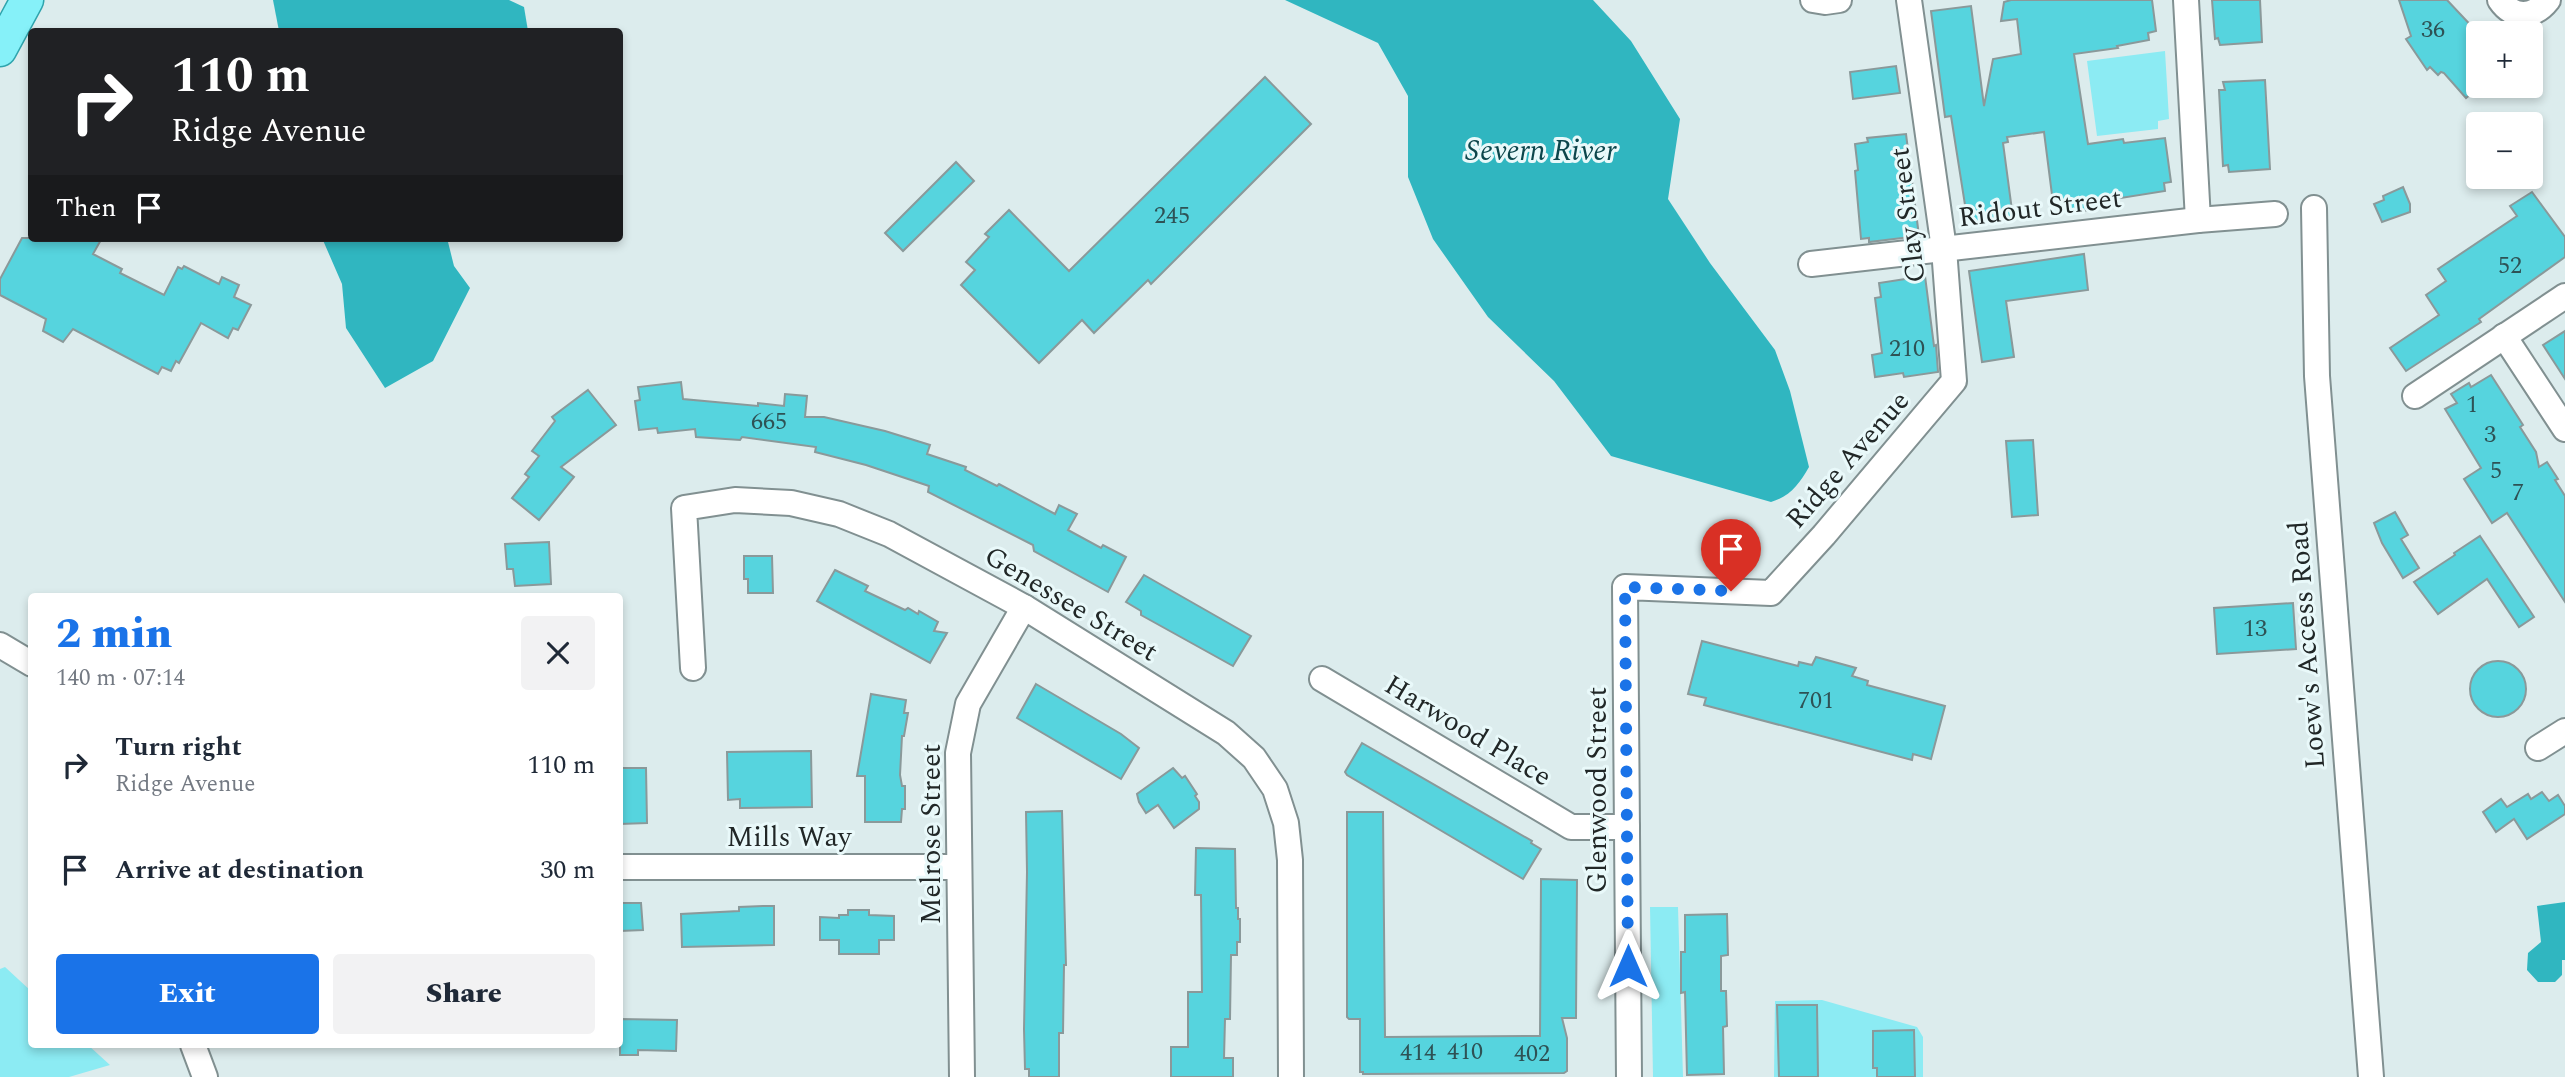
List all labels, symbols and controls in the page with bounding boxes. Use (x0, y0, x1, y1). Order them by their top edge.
house number: 36 (2421, 12, 2445, 48)
map controls (2466, 21, 2543, 189)
button: + (2466, 21, 2543, 98)
text: 110 m (171, 39, 310, 114)
icon: right (56, 56, 147, 147)
text: Ridge Avenue (171, 107, 366, 156)
button: − (2466, 112, 2543, 189)
water label: Severn River (1465, 128, 1617, 174)
street label: Clay Street (1878, 145, 1938, 285)
street label: Ridout Street (1956, 177, 2124, 239)
text: Then (56, 188, 116, 228)
icon: arrive (130, 189, 168, 227)
house number: 245 (1154, 198, 1190, 234)
house number: 52 (2498, 248, 2522, 284)
house number: 210 (1889, 331, 1925, 367)
street label: Ridge Avenue (1776, 381, 1920, 539)
house number: 1 (2466, 387, 2478, 423)
house number: 665 (751, 404, 787, 440)
house number: 3 (2484, 417, 2496, 453)
house number: 5 (2490, 453, 2502, 489)
house number: 7 (2512, 475, 2524, 511)
pin (1701, 519, 1761, 591)
street label: Loew's Access Road (2277, 520, 2337, 770)
icon: arrive (1712, 530, 1750, 568)
street label: Genessee Street (976, 535, 1166, 673)
text: 2 min (56, 603, 172, 666)
house number: 13 (2243, 611, 2267, 647)
button: close (521, 616, 595, 690)
text: 140 m · 07:14 (56, 661, 185, 696)
street label: Harwood Place (1376, 664, 1560, 798)
house number: 701 (1798, 683, 1834, 719)
street label: Glenwood Street (1576, 686, 1619, 894)
text: Turn right (115, 727, 242, 767)
street label: Melrose Street (910, 743, 953, 925)
text: 110 m (527, 745, 595, 785)
icon: right (56, 746, 94, 784)
text: Ridge Avenue (115, 767, 255, 802)
street label: Mills Way (726, 816, 853, 859)
text: Arrive at destination (115, 850, 364, 890)
text: 30 m (540, 850, 595, 890)
icon: arrive (56, 851, 94, 889)
position arrow (1591, 929, 1665, 1003)
button: Exit (56, 954, 319, 1034)
button: Share (333, 954, 595, 1034)
house number: 410 (1447, 1034, 1483, 1070)
house number: 414 (1400, 1035, 1436, 1071)
house number: 402 (1514, 1036, 1550, 1072)

